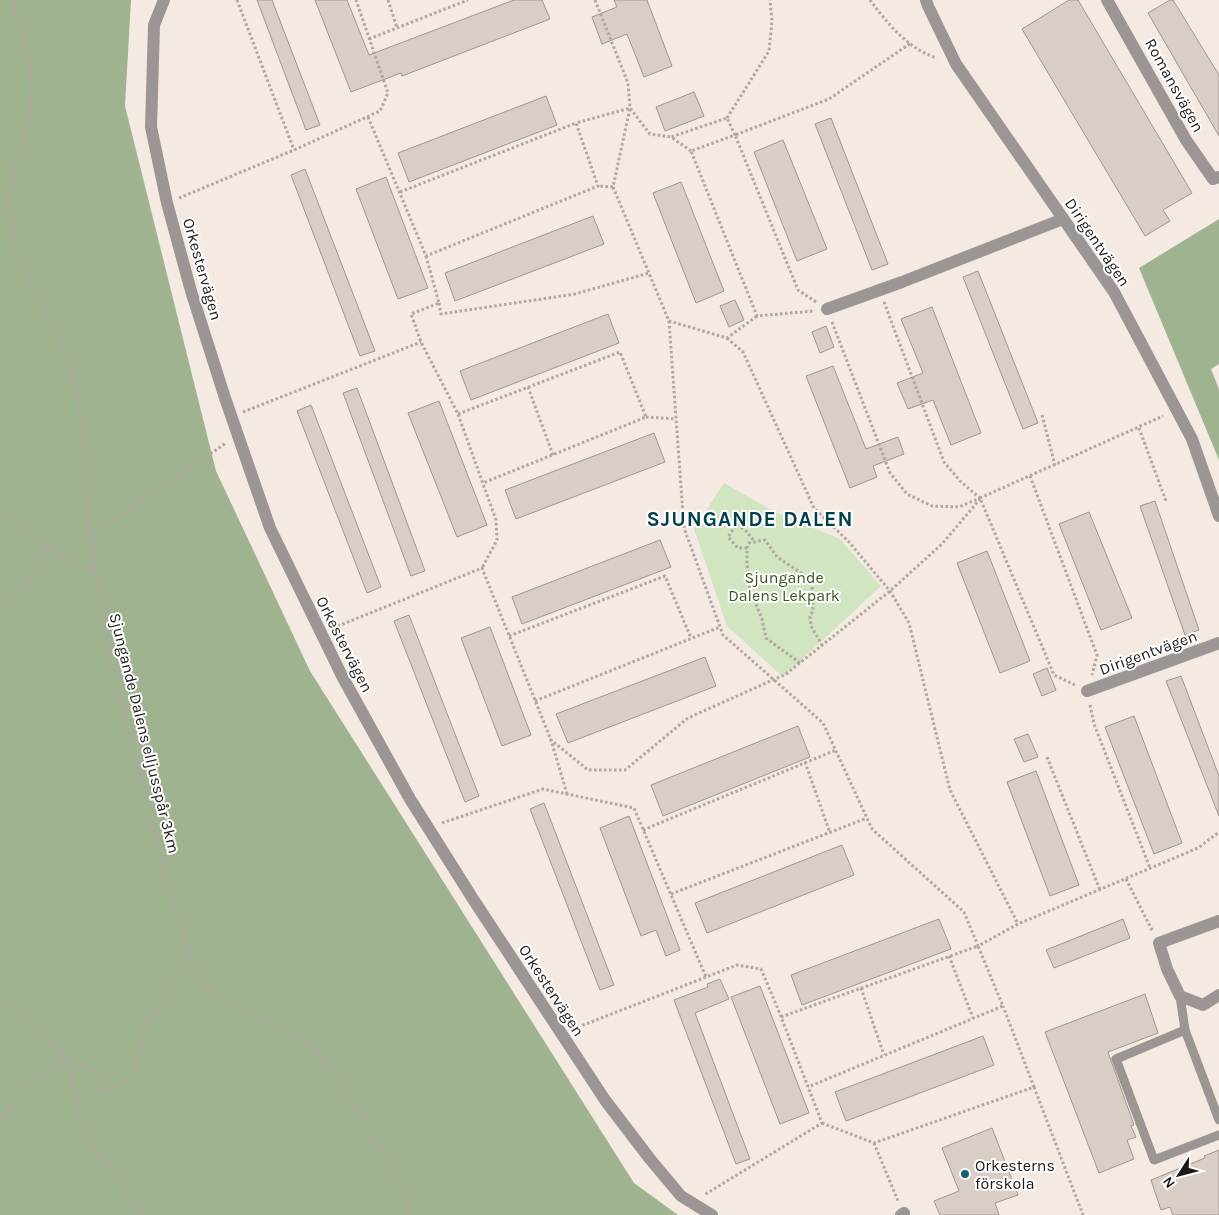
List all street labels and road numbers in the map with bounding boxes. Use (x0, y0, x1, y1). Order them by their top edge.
street label: Romansvägen (1141, 35, 1208, 135)
street label: Dirigentvägen (1061, 194, 1134, 290)
street label: Orkestervägen (179, 216, 226, 322)
street label: Orkestervägen (312, 593, 377, 696)
street label: Sjungande Dalens elljusspår 3km (105, 611, 184, 855)
street label: Dirigentvägen (1097, 626, 1200, 679)
street label: Orkestervägen (515, 941, 588, 1040)

